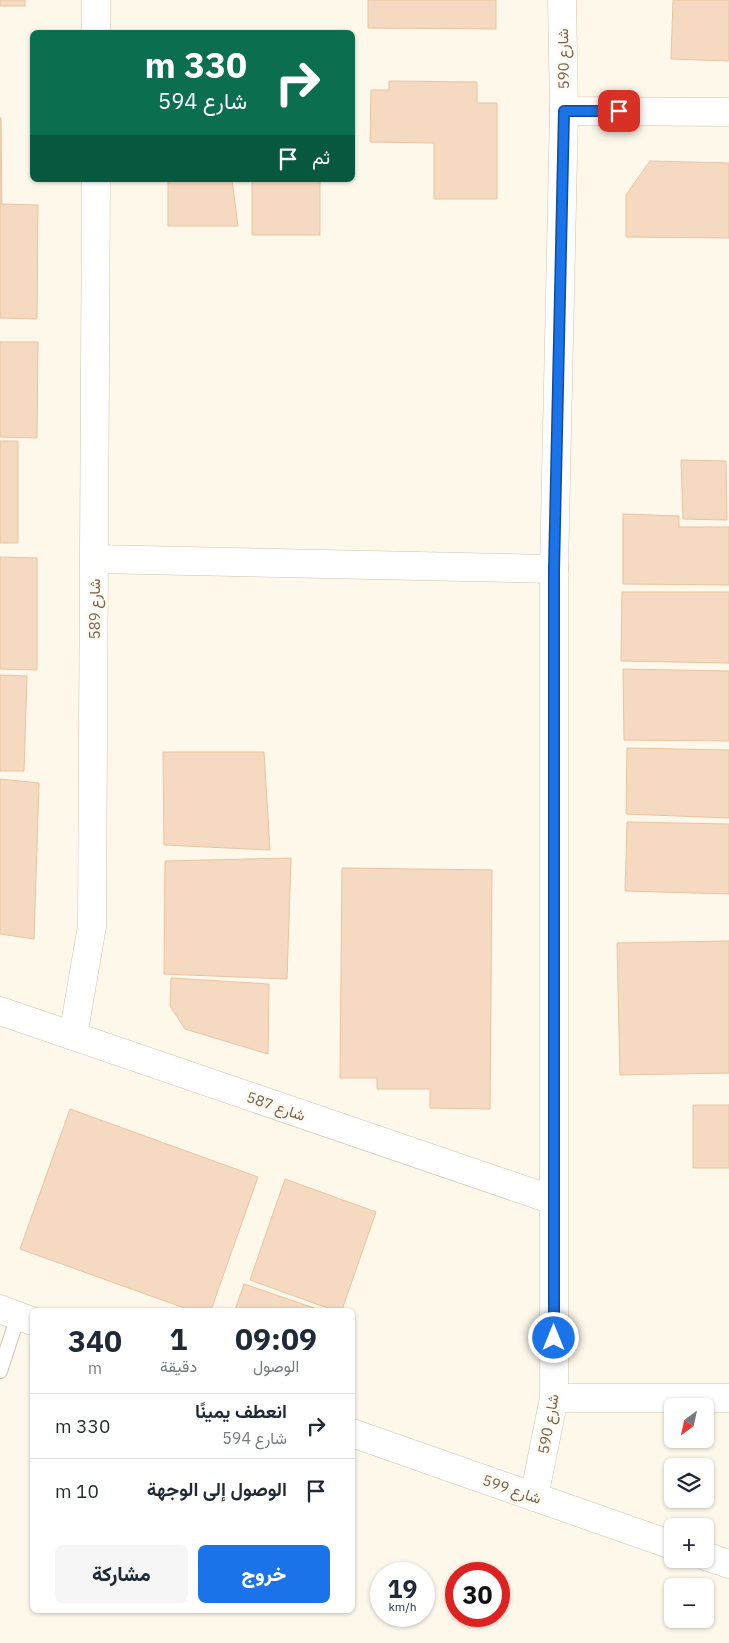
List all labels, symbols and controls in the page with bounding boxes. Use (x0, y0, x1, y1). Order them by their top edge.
street label: شارع 590 (553, 28, 575, 90)
text: 330 m (144, 42, 247, 88)
icon: right (265, 50, 330, 115)
text: شارع 594 (158, 86, 247, 115)
pin (598, 90, 640, 132)
icon: arrive (605, 97, 633, 125)
icon: arrive (274, 145, 302, 173)
text: ثم (312, 145, 330, 169)
street label: شارع 589 (85, 578, 106, 639)
street label: شارع 587 (244, 1087, 308, 1127)
position arrow (527, 1311, 579, 1363)
text: 1 (170, 1319, 188, 1358)
text: 09:09 (235, 1319, 317, 1358)
text: 340 (68, 1321, 122, 1360)
text: دقيقة (160, 1356, 197, 1376)
text: الوصول (253, 1356, 299, 1376)
text: m (88, 1358, 102, 1378)
street label: شارع 590 (533, 1392, 565, 1456)
north arrow (664, 1398, 714, 1448)
map controls (664, 1398, 714, 1628)
text: انعطف يمينًا (195, 1399, 287, 1423)
icon: right (302, 1412, 330, 1440)
text: 330 m (55, 1414, 110, 1438)
text: شارع 594 (222, 1428, 287, 1448)
button: layers (664, 1458, 714, 1508)
street label: شارع 599 (480, 1470, 544, 1510)
text: الوصول إلى الوجهة (147, 1477, 287, 1501)
icon: arrive (302, 1477, 330, 1505)
text: 10 m (55, 1479, 99, 1503)
button: + (664, 1518, 714, 1568)
button: مشاركة (55, 1545, 188, 1603)
button: خروج (198, 1545, 330, 1603)
speed limit sign: 30 (445, 1562, 510, 1627)
text: 19 (387, 1572, 418, 1605)
button: − (664, 1578, 714, 1628)
text: km/h (388, 1599, 417, 1614)

